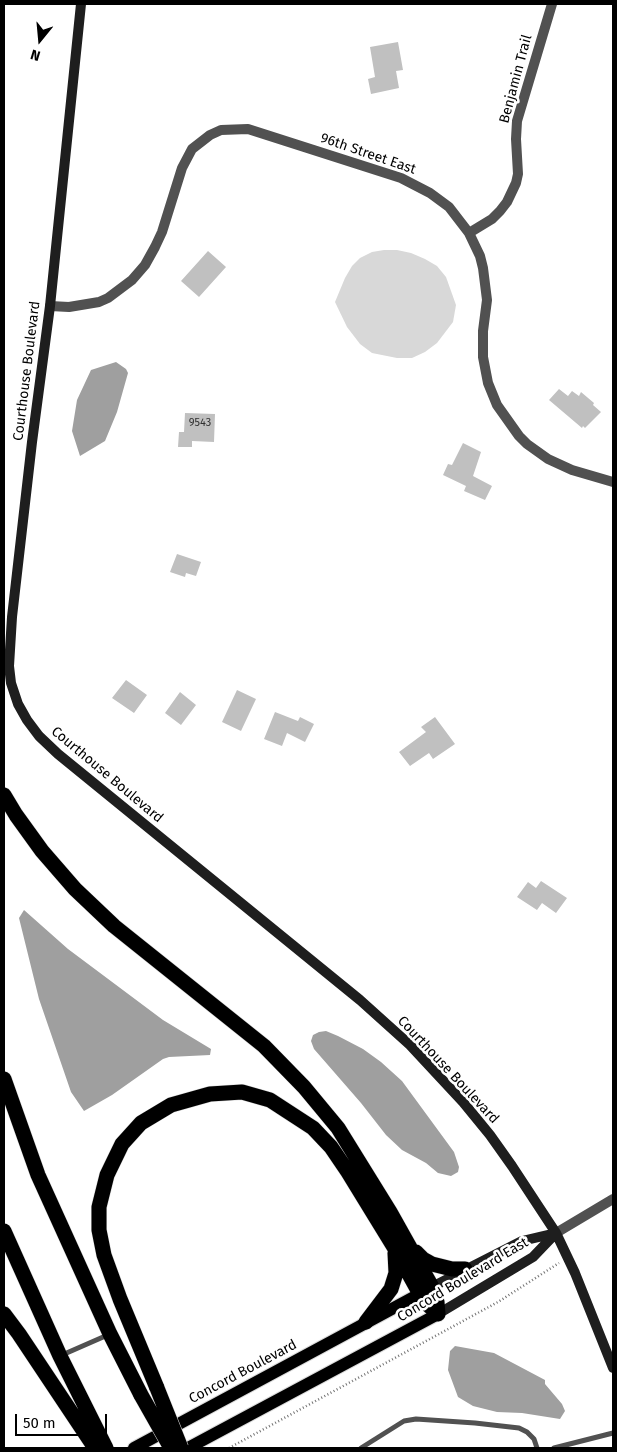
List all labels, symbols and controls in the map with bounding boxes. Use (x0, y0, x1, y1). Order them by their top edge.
north arrow (15, 15, 65, 65)
street label: Benjamin Trail (496, 33, 536, 125)
text: N (29, 45, 42, 64)
street label: 96th Street East (318, 130, 418, 178)
street label: Courthouse Boulevard (10, 300, 44, 442)
house number: 9543 (189, 416, 211, 430)
street label: Courthouse Boulevard (48, 723, 166, 827)
street label: Courthouse Boulevard (394, 1013, 502, 1127)
street label: Concord Boulevard East (394, 1234, 532, 1326)
street label: Concord Boulevard (186, 1336, 300, 1408)
scale bar (18, 1404, 110, 1436)
text: 50 m (23, 1414, 56, 1432)

